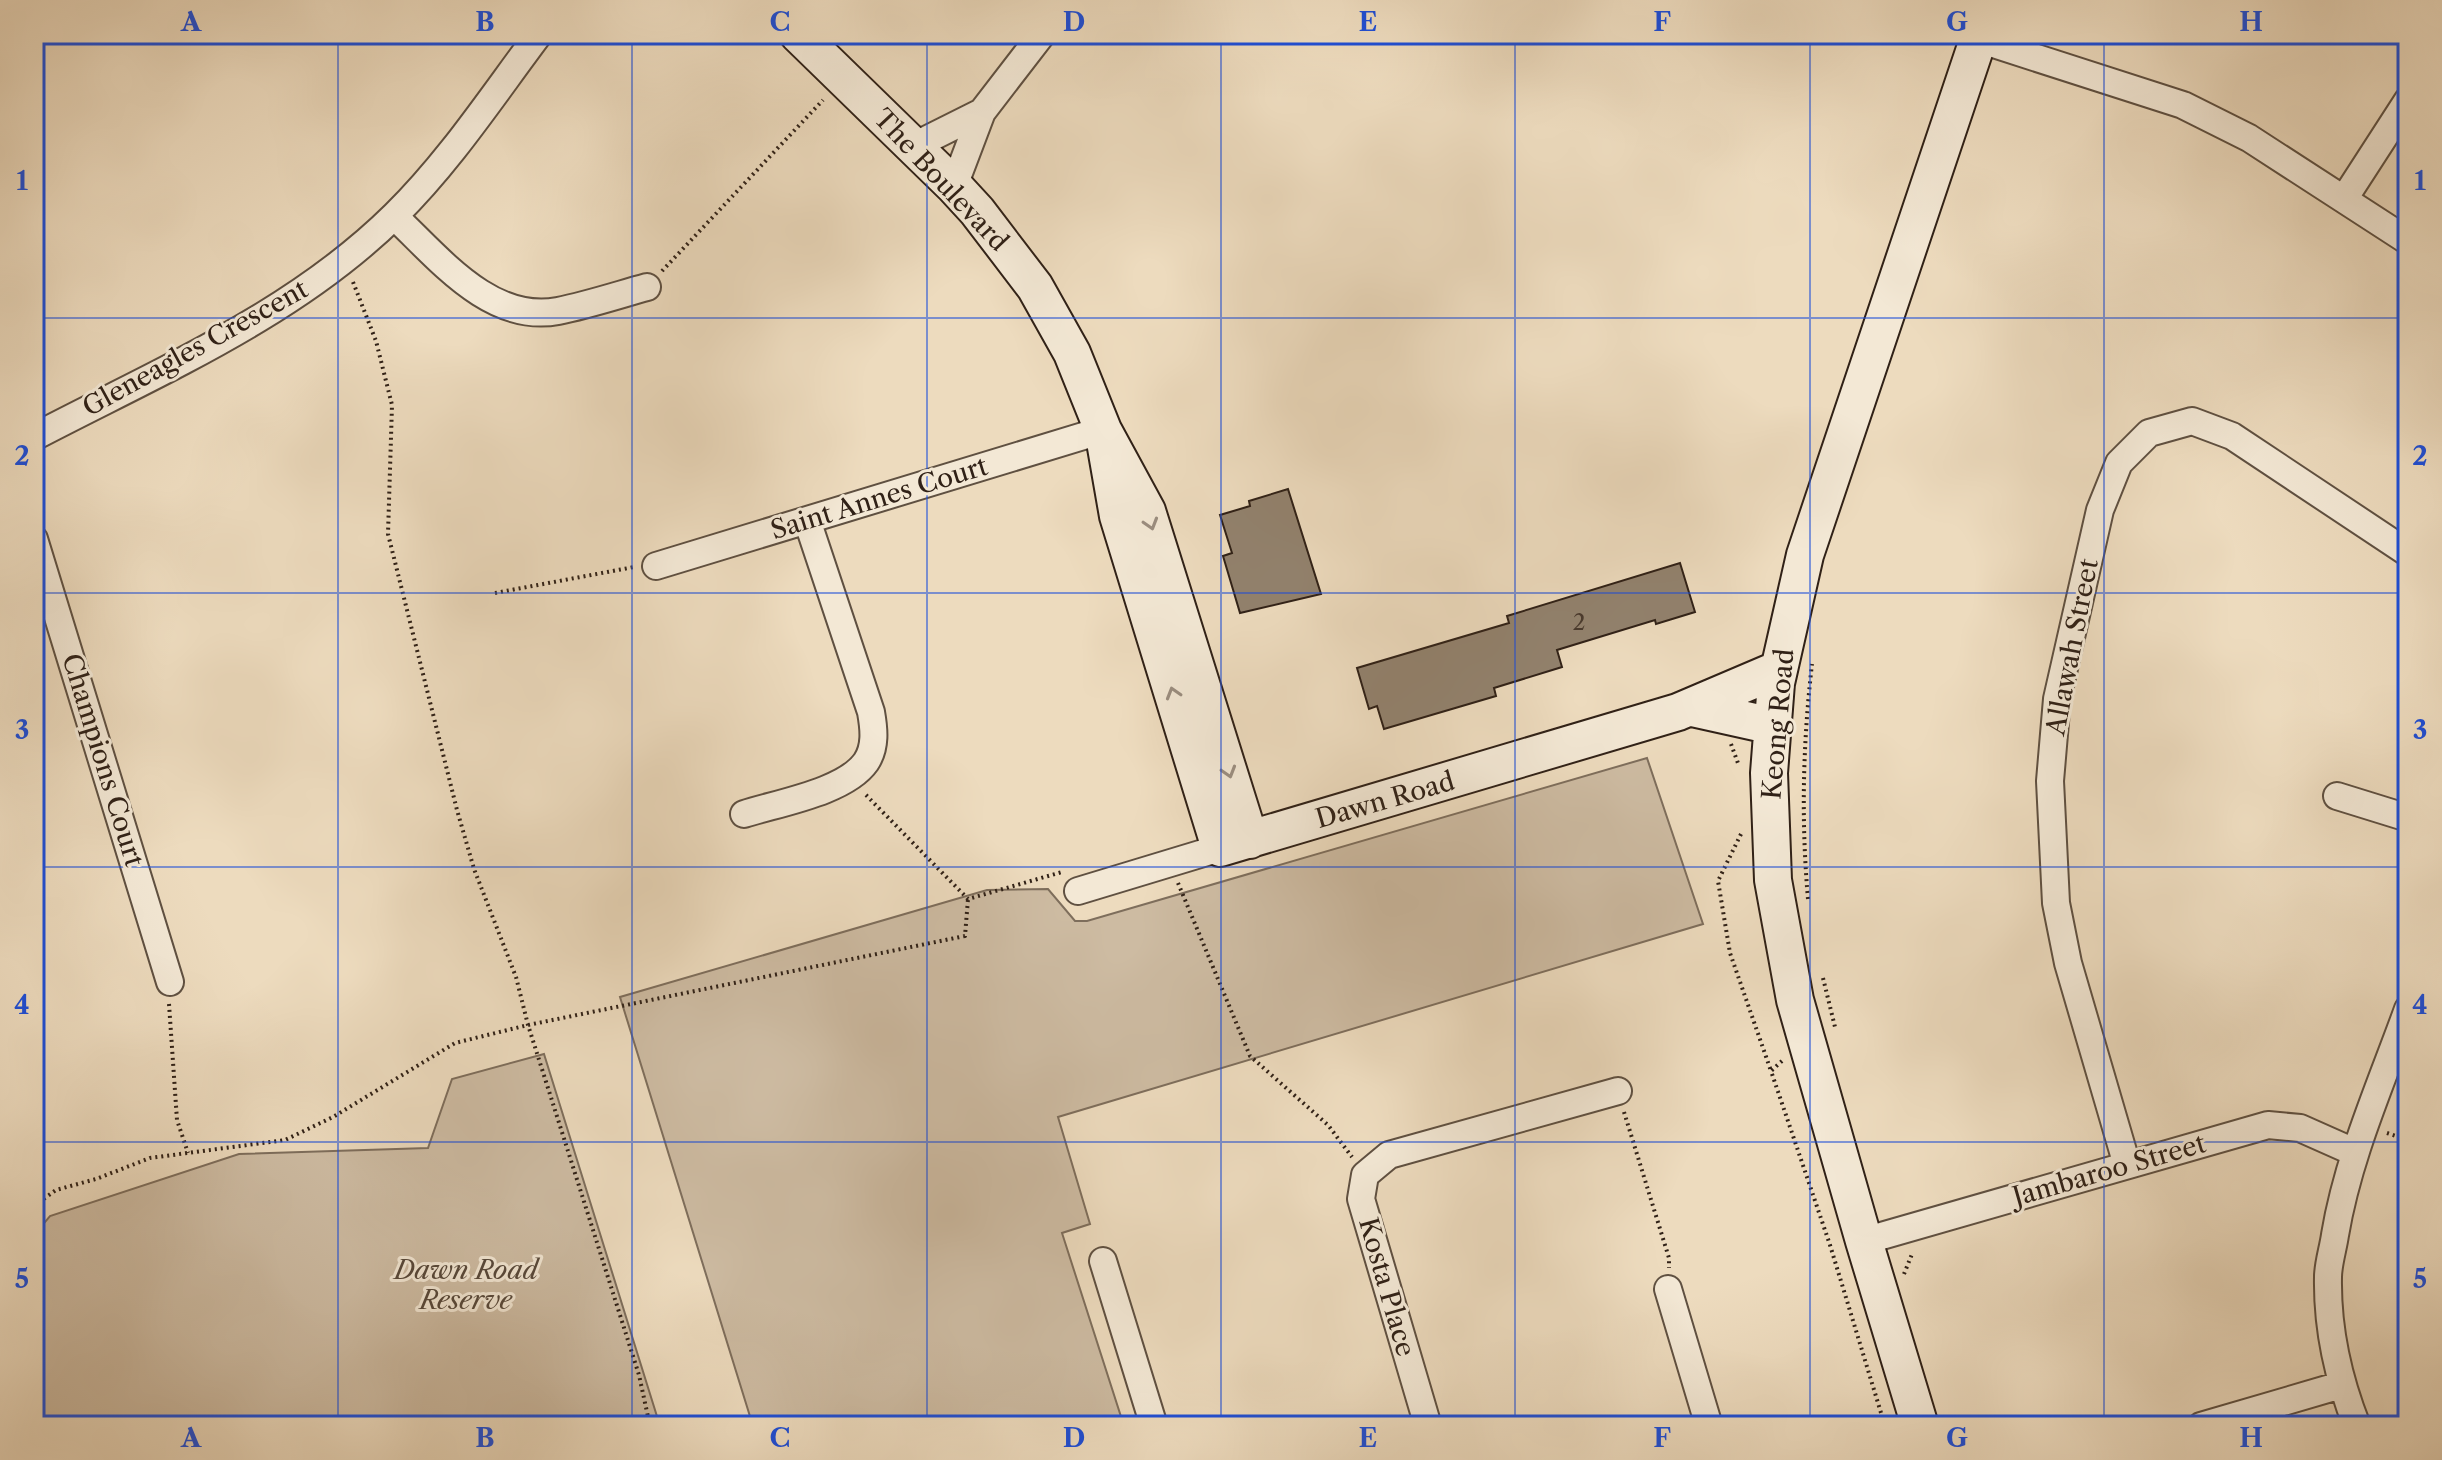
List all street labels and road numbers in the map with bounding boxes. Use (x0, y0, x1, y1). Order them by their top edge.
street label: The Boulevard (867, 102, 1015, 258)
street label: Gleneagles Crescent (77, 272, 314, 423)
street label: Saint Annes Court (767, 450, 992, 546)
street label: Allawah Street (2039, 555, 2105, 739)
street label: Keong Road (1755, 647, 1801, 801)
street label: Champions Court (55, 650, 151, 871)
street label: Dawn Road (1312, 765, 1458, 835)
street label: Jambaroo Street (2005, 1127, 2210, 1214)
street label: Kosta Place (1352, 1214, 1422, 1360)

